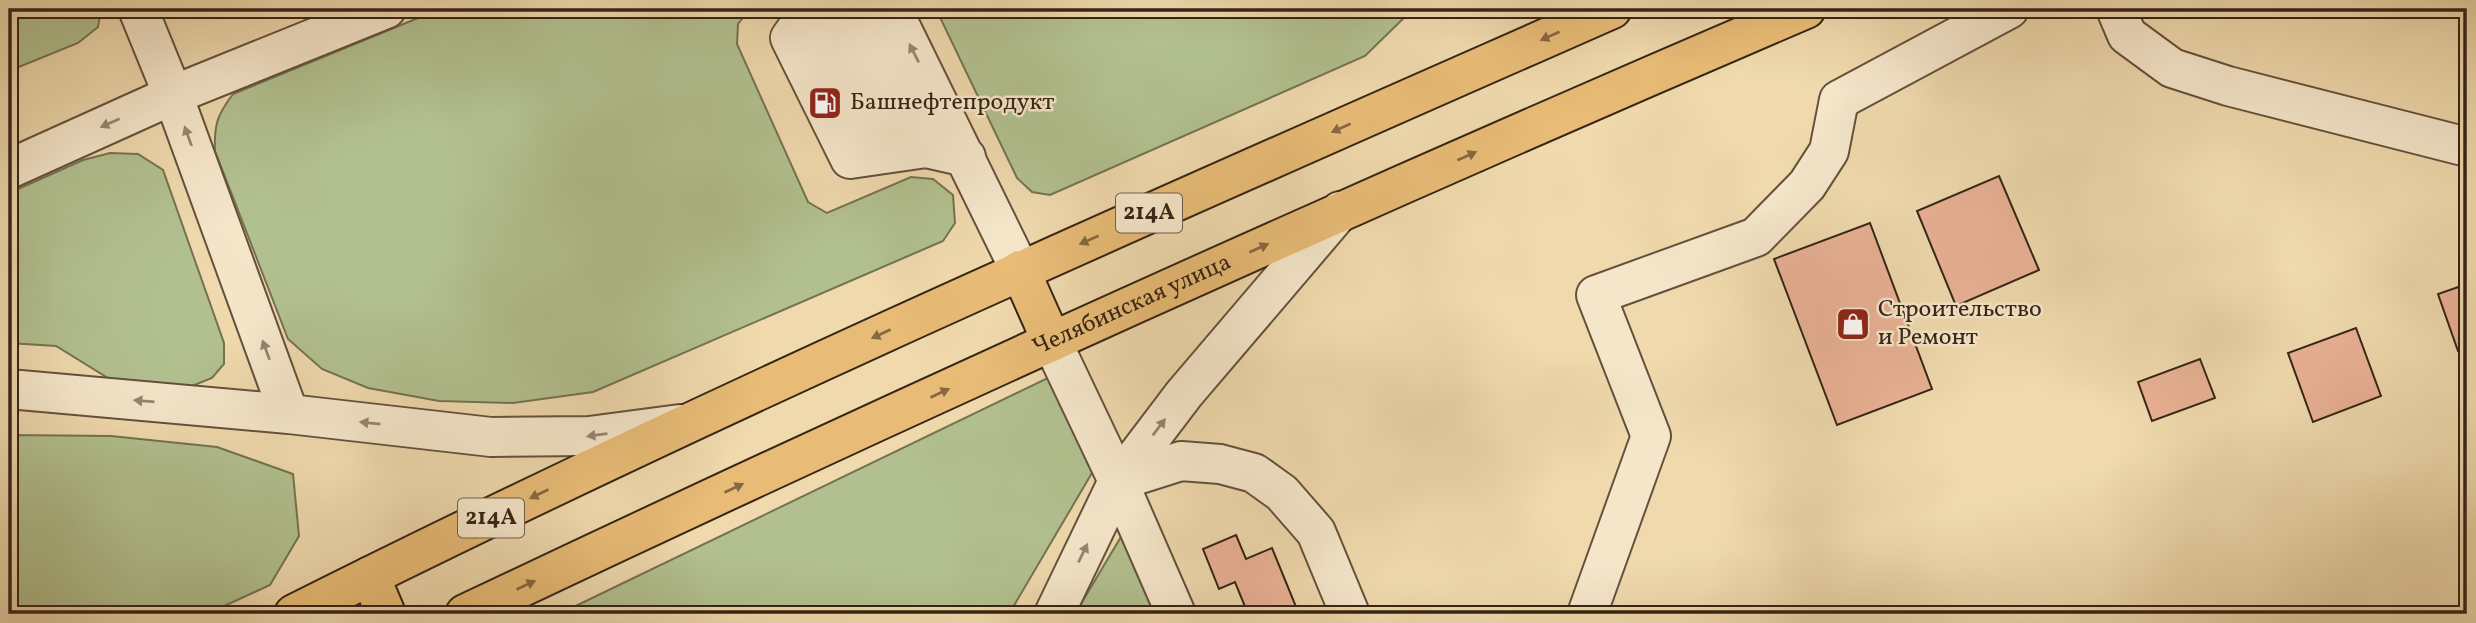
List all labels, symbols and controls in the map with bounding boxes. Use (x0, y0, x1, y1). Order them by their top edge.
one-way arrow (1539, 31, 1560, 42)
one-way arrow (908, 43, 919, 63)
fuel station icon: Башнефтепродукт (806, 84, 844, 122)
place label: Башнефтепродукт (850, 86, 1054, 120)
one-way arrow (100, 117, 120, 129)
one-way arrow (1331, 123, 1352, 134)
one-way arrow (182, 126, 193, 147)
one-way arrow (1457, 150, 1477, 162)
road number: 214А (1116, 194, 1182, 232)
one-way arrow (1078, 235, 1099, 246)
one-way arrow (1249, 242, 1269, 254)
street label: Челябинская улица (1027, 246, 1237, 365)
place label: Строительство и Ремонт (1878, 293, 2042, 355)
shop icon: Строительство и Ремонт (1834, 305, 1872, 343)
one-way arrow (871, 328, 891, 340)
one-way arrow (260, 340, 271, 361)
one-way arrow (930, 387, 951, 398)
one-way arrow (133, 395, 155, 406)
one-way arrow (359, 418, 381, 429)
one-way arrow (1152, 418, 1166, 436)
one-way arrow (586, 429, 608, 440)
one-way arrow (723, 482, 744, 493)
one-way arrow (529, 489, 549, 500)
road number: 214А (458, 498, 524, 538)
one-way arrow (1078, 543, 1089, 563)
one-way arrow (516, 579, 536, 591)

